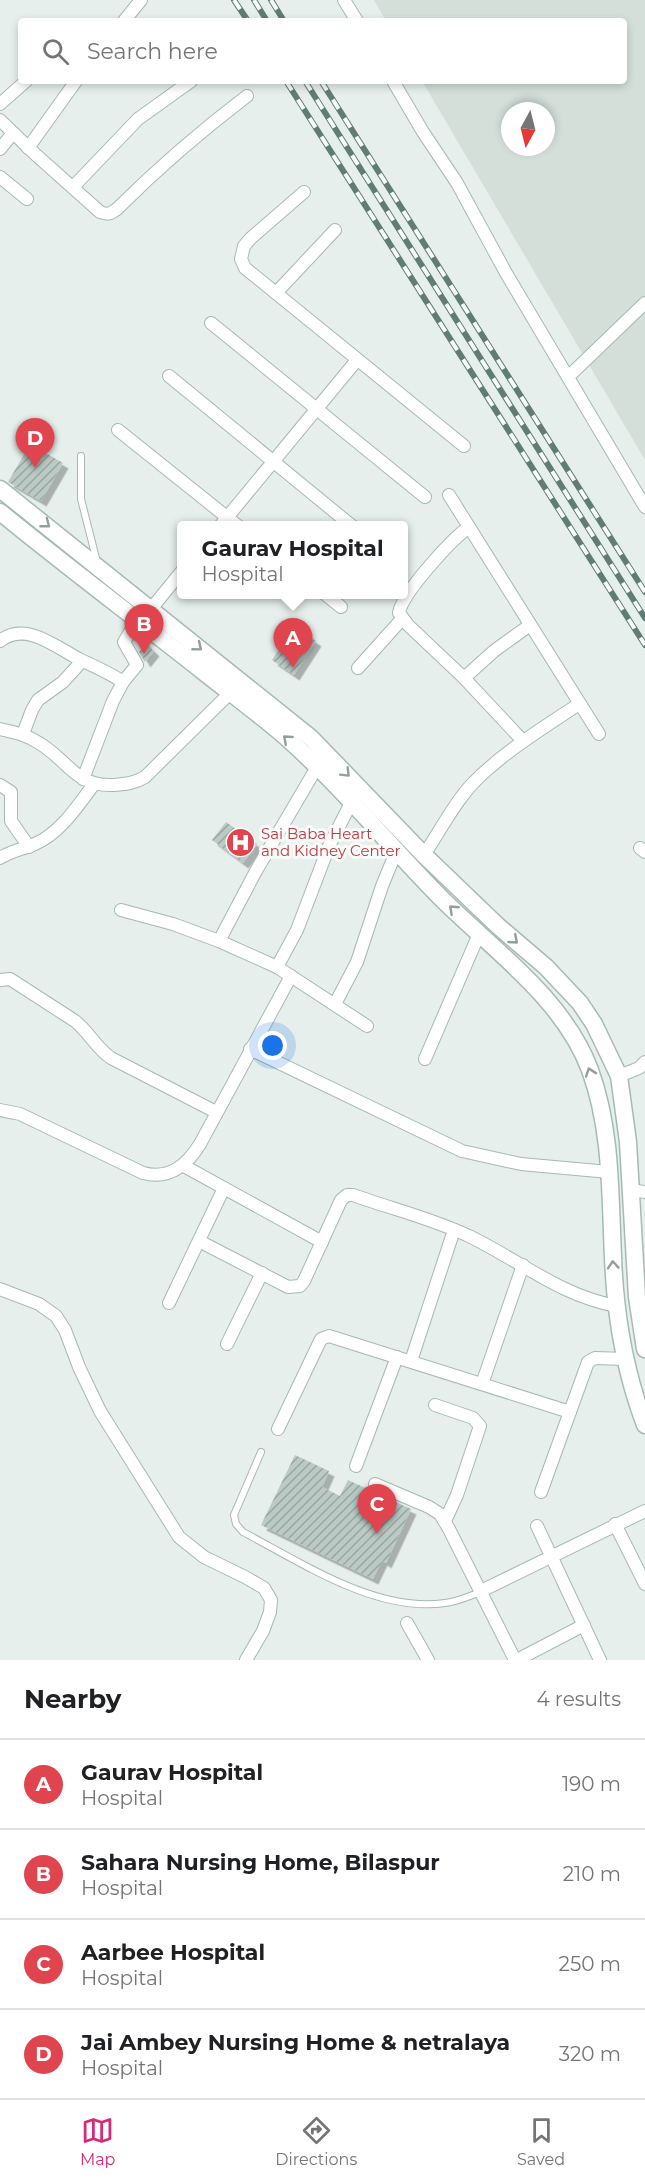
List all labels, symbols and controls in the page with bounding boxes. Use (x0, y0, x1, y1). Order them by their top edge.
search box (18, 18, 627, 84)
icon: search (39, 35, 72, 68)
text: Search here (87, 38, 218, 65)
north arrow (501, 102, 555, 156)
pin: D (15, 418, 54, 468)
one-way arrow (39, 517, 50, 528)
popup (177, 521, 408, 599)
text: Gaurav Hospital (201, 535, 384, 562)
text: Hospital (201, 562, 284, 586)
pin: B (124, 604, 164, 654)
pin: A (274, 618, 312, 668)
one-way arrow (191, 639, 202, 650)
one-way arrow (283, 735, 294, 746)
one-way arrow (339, 766, 350, 777)
place label: Sai Baba Heart and Kidney Center (261, 824, 401, 860)
hospital icon: Sai Baba Heart and Kidney Center (224, 826, 256, 858)
one-way arrow (449, 905, 460, 916)
one-way arrow (507, 933, 518, 944)
your location (258, 1031, 287, 1060)
one-way arrow (585, 1068, 597, 1078)
one-way arrow (607, 1261, 620, 1270)
pin: C (358, 1484, 397, 1534)
text: Nearby (24, 1683, 121, 1715)
text: 4 results (536, 1687, 621, 1711)
text: Gaurav Hospital (81, 1759, 263, 1786)
text: A (36, 1772, 51, 1796)
text: 190 m (562, 1772, 621, 1796)
text: Hospital (81, 1786, 163, 1810)
text: Sahara Nursing Home, Bilaspur (81, 1849, 440, 1876)
text: B (36, 1862, 51, 1886)
text: 210 m (563, 1862, 621, 1886)
text: Hospital (81, 1876, 163, 1900)
text: Aarbee Hospital (81, 1939, 265, 1966)
text: C (36, 1952, 51, 1976)
text: 250 m (559, 1952, 621, 1976)
text: Hospital (81, 1966, 163, 1990)
text: Jai Ambey Nursing Home & netralaya (81, 2029, 510, 2056)
text: D (35, 2042, 52, 2066)
text: 320 m (559, 2042, 621, 2066)
text: Hospital (81, 2056, 163, 2080)
tab: Map (80, 2114, 115, 2169)
tab: Directions (275, 2114, 357, 2169)
tab: Saved (517, 2114, 565, 2169)

